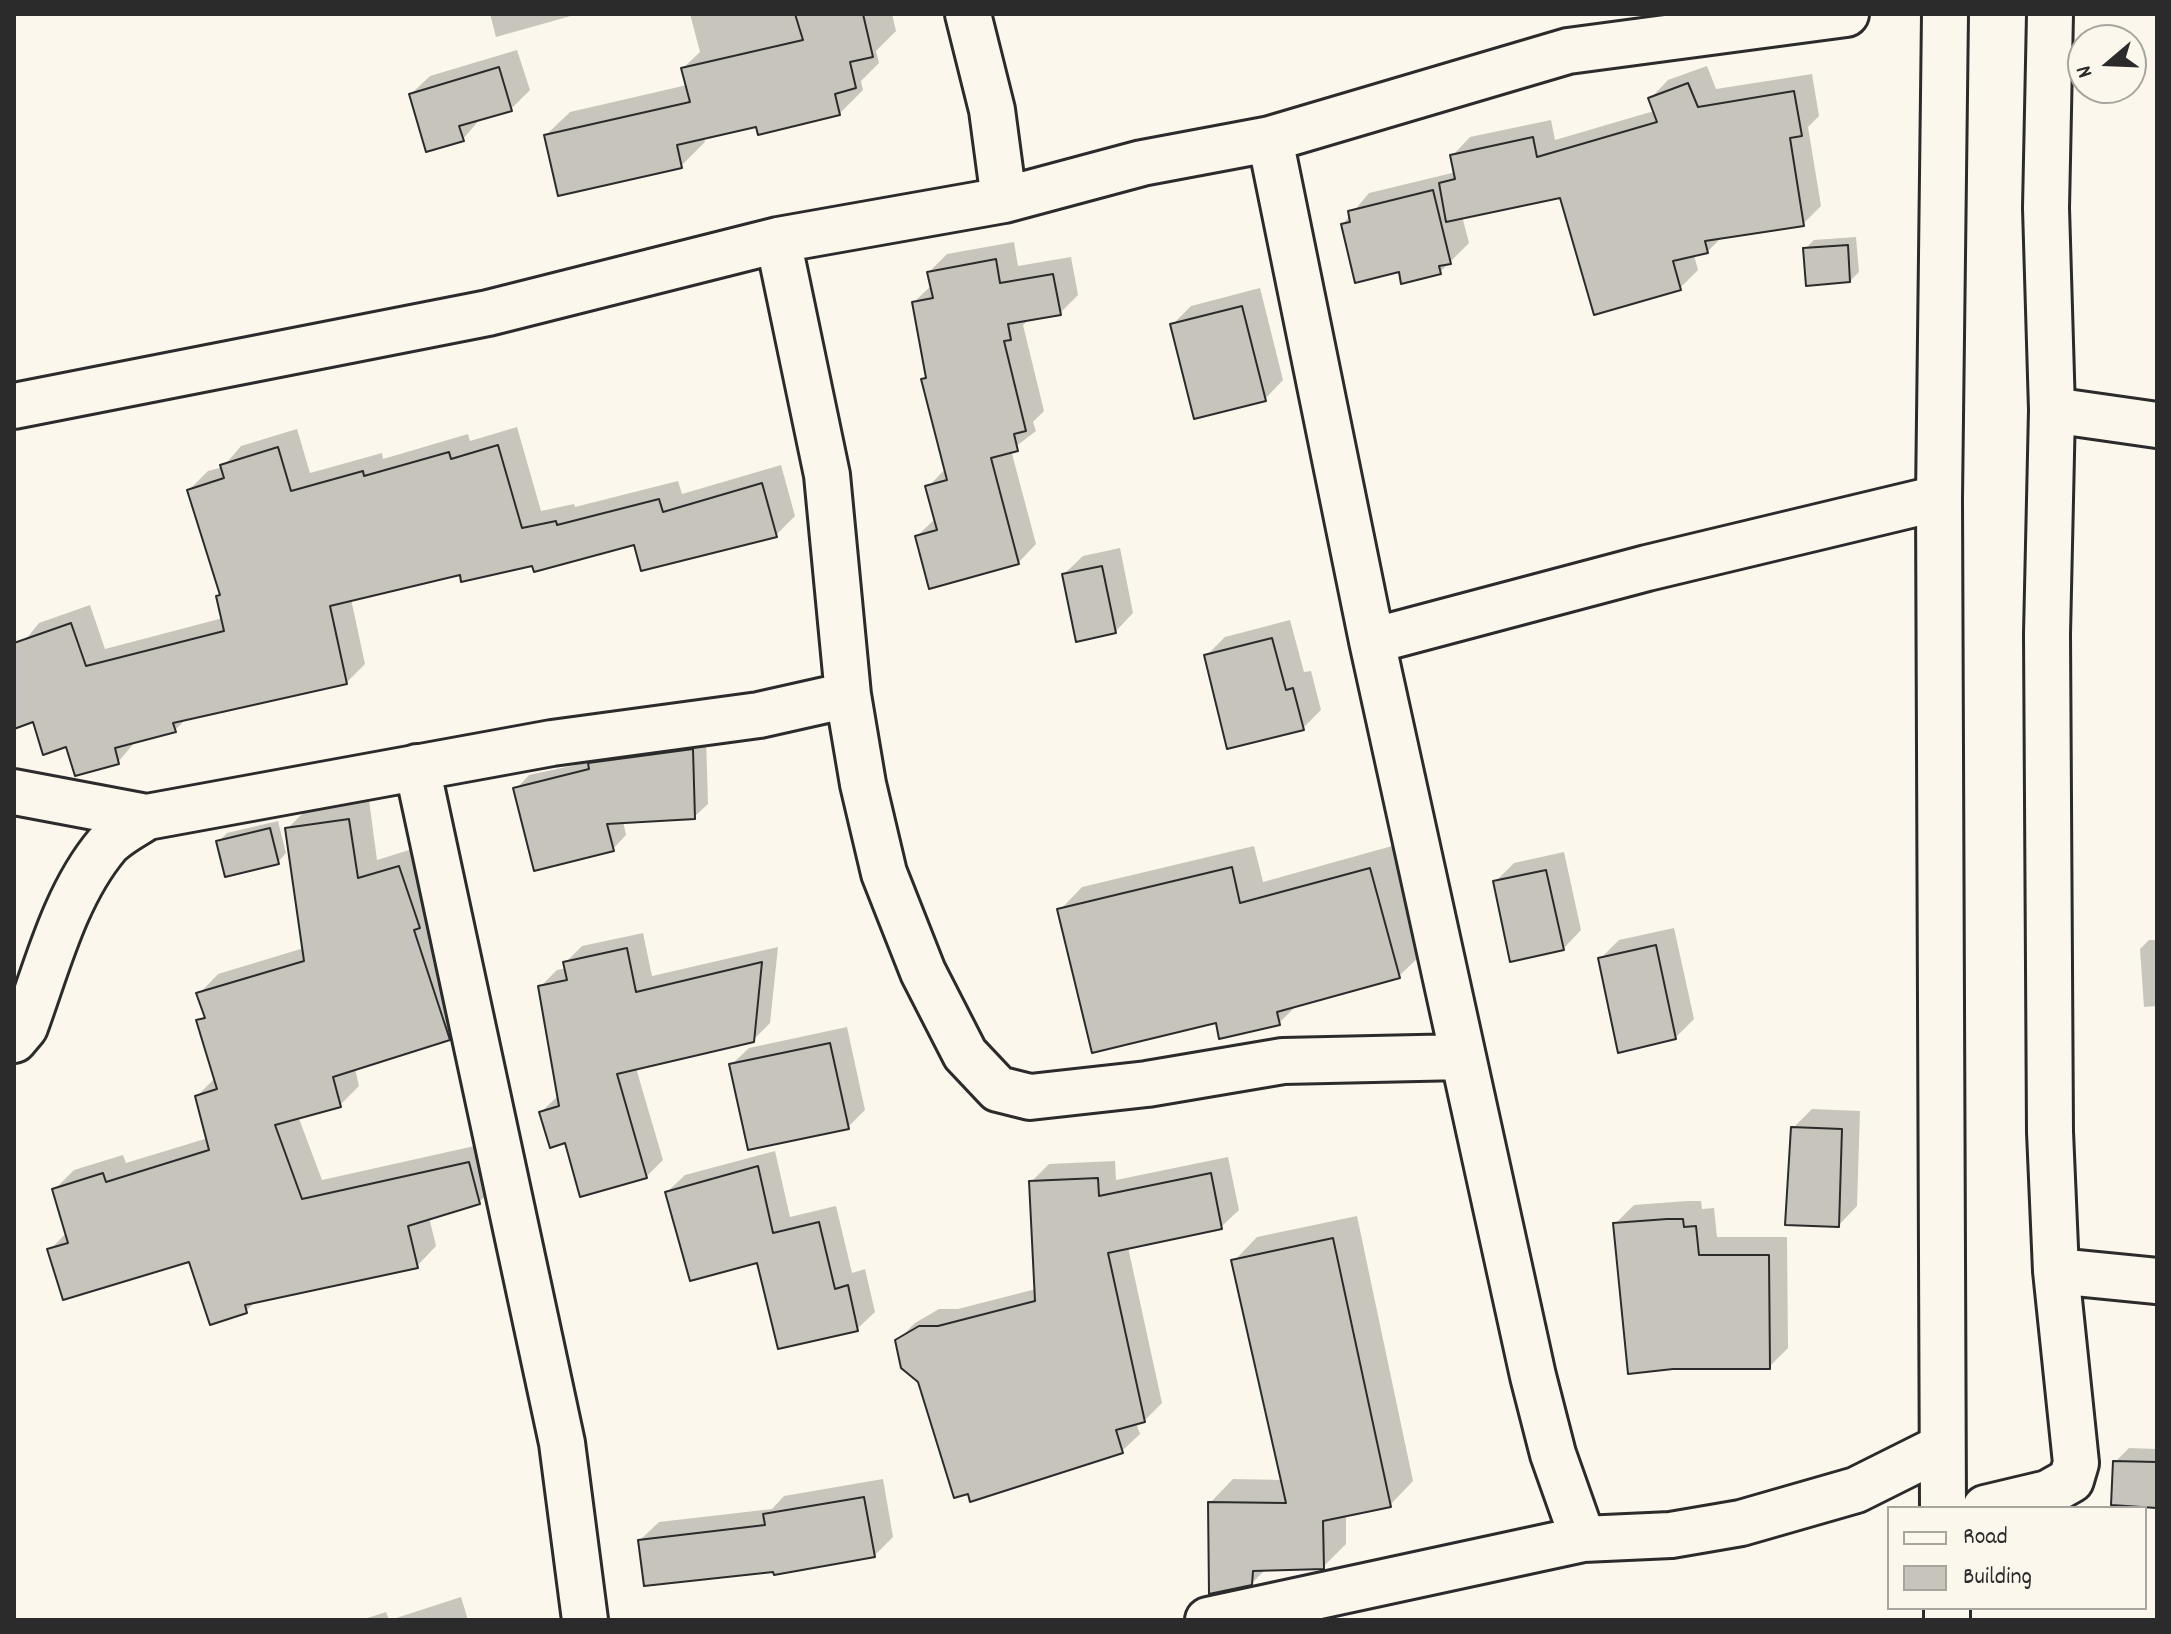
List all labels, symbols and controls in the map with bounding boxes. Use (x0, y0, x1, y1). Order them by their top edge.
north arrow (2067, 24, 2147, 104)
text: N (2069, 61, 2102, 82)
legend (1887, 1506, 2147, 1610)
text: Road (1963, 1521, 2008, 1555)
text: Building (1963, 1561, 2032, 1595)

